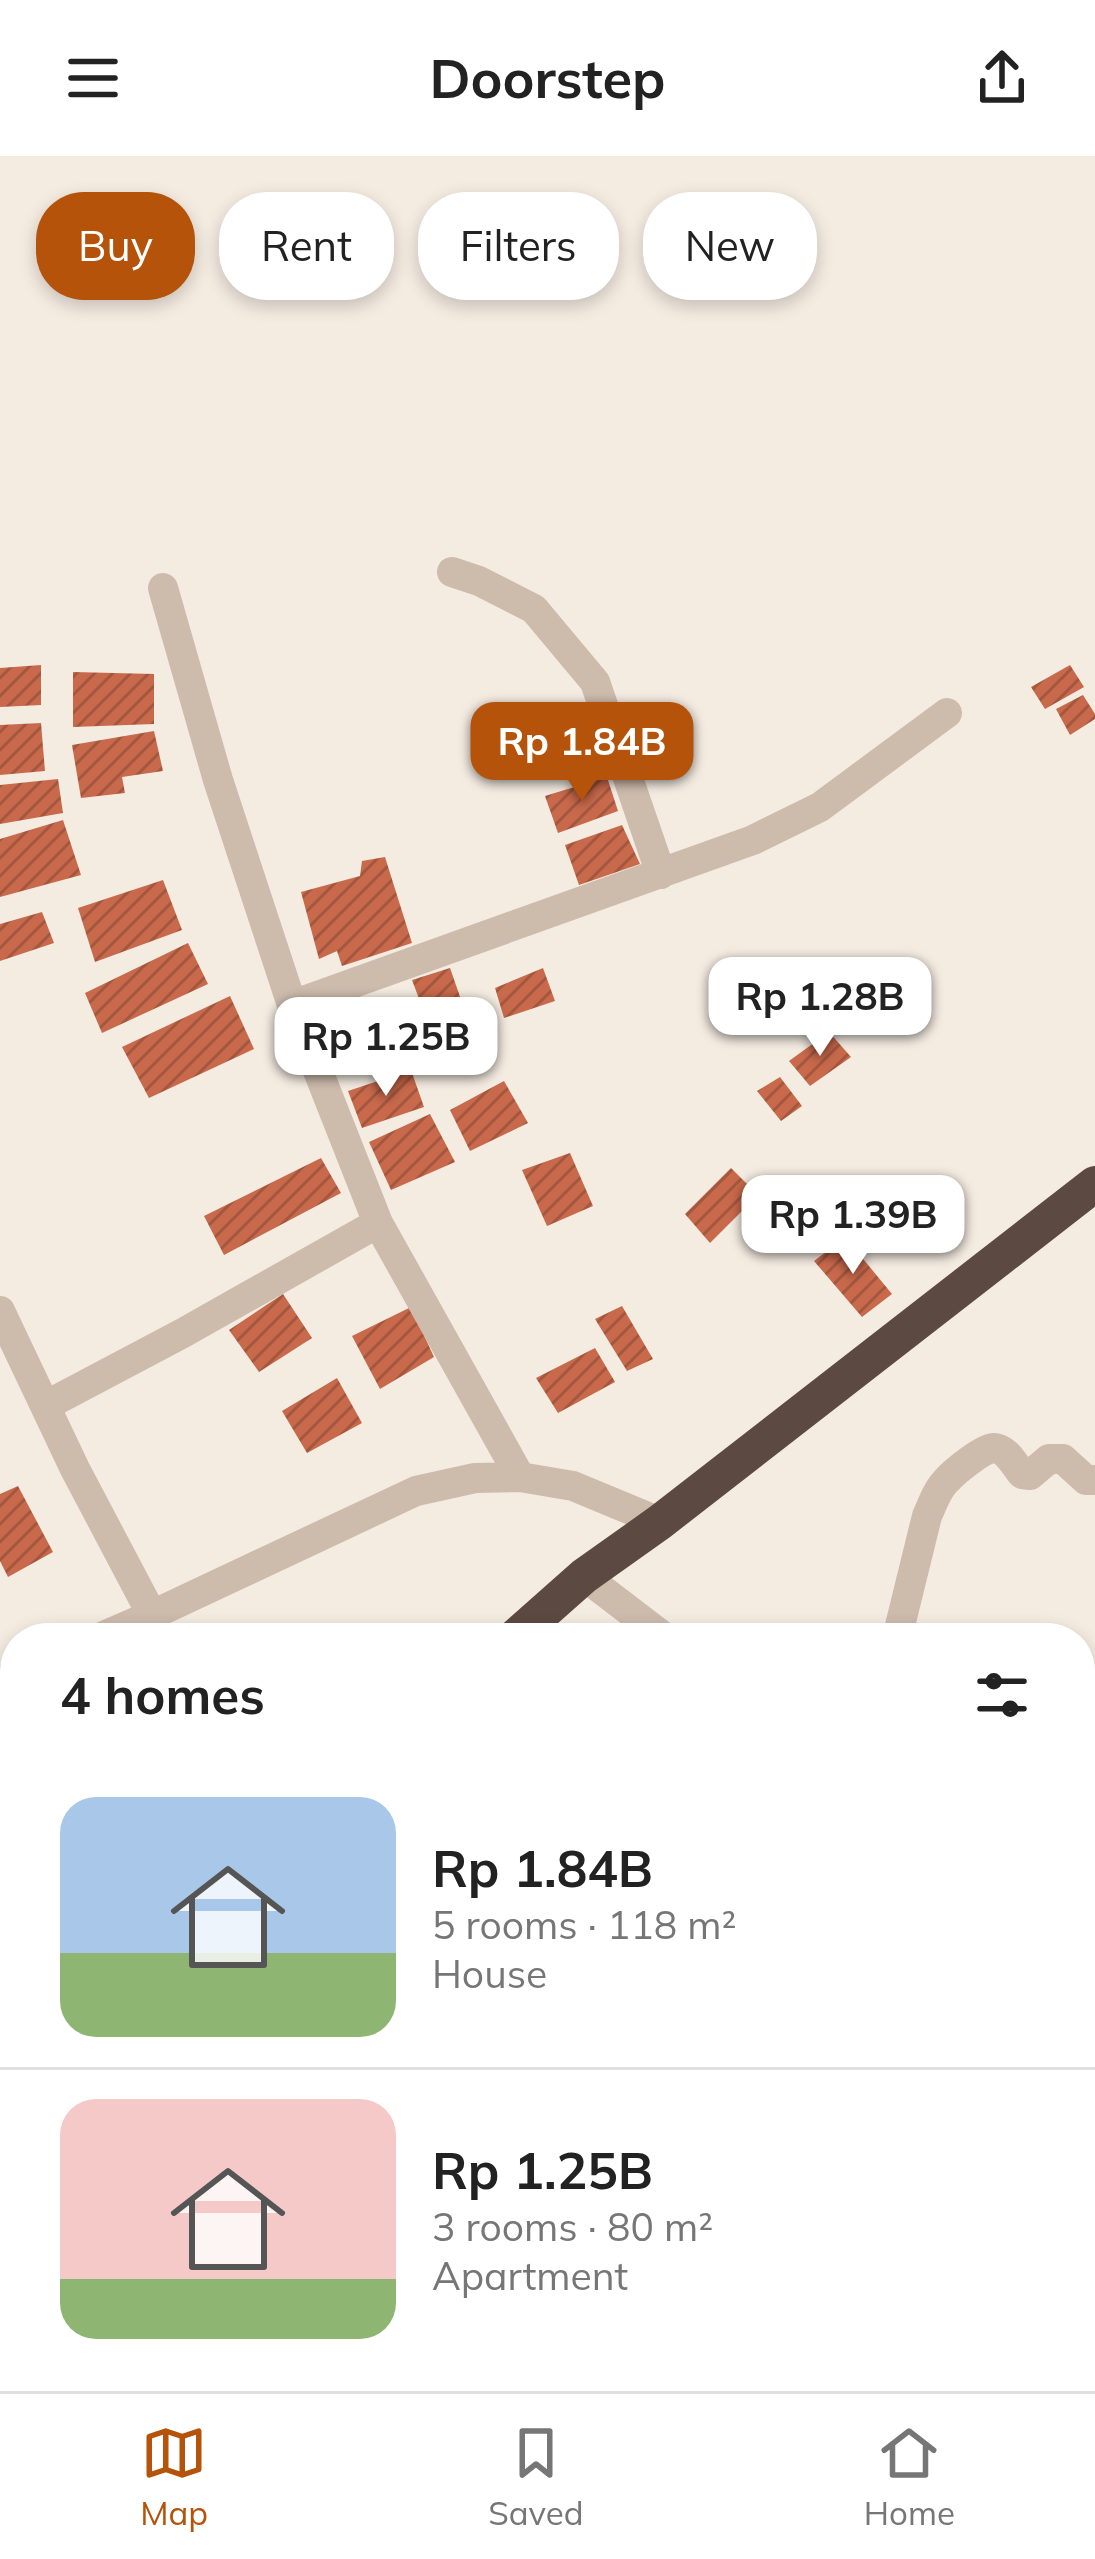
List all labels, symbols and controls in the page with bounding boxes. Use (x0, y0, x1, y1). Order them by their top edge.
text: Doorstep (429, 44, 666, 112)
icon: menu (60, 45, 126, 111)
icon: share (969, 45, 1035, 111)
chip: Buy (36, 192, 195, 300)
chip: Rent (219, 192, 394, 300)
chip: Filters (418, 192, 619, 300)
chip: New (643, 192, 817, 300)
pin: Rp 1.84B (458, 702, 706, 804)
text: Rp 1.84B (497, 716, 667, 765)
pin: Rp 1.28B (696, 957, 944, 1059)
text: Rp 1.28B (735, 971, 905, 1020)
pin: Rp 1.25B (262, 997, 510, 1099)
text: Rp 1.25B (301, 1011, 471, 1060)
pin: Rp 1.39B (729, 1175, 977, 1277)
text: Rp 1.39B (768, 1189, 938, 1238)
icon: filters (969, 1662, 1035, 1728)
text: 4 homes (60, 1663, 265, 1727)
text: Rp 1.84B (432, 1836, 653, 1900)
icon: home (156, 1845, 300, 1989)
text: 5 rooms · 118 m² (432, 1900, 736, 1949)
text: House (432, 1949, 547, 1998)
text: Rp 1.25B (432, 2138, 653, 2202)
icon: home (156, 2147, 300, 2291)
text: 3 rooms · 80 m² (432, 2202, 713, 2251)
text: Apartment (432, 2251, 628, 2300)
tab: Map (140, 2420, 208, 2533)
tab: Saved (488, 2420, 584, 2533)
tab: Home (864, 2420, 955, 2533)

